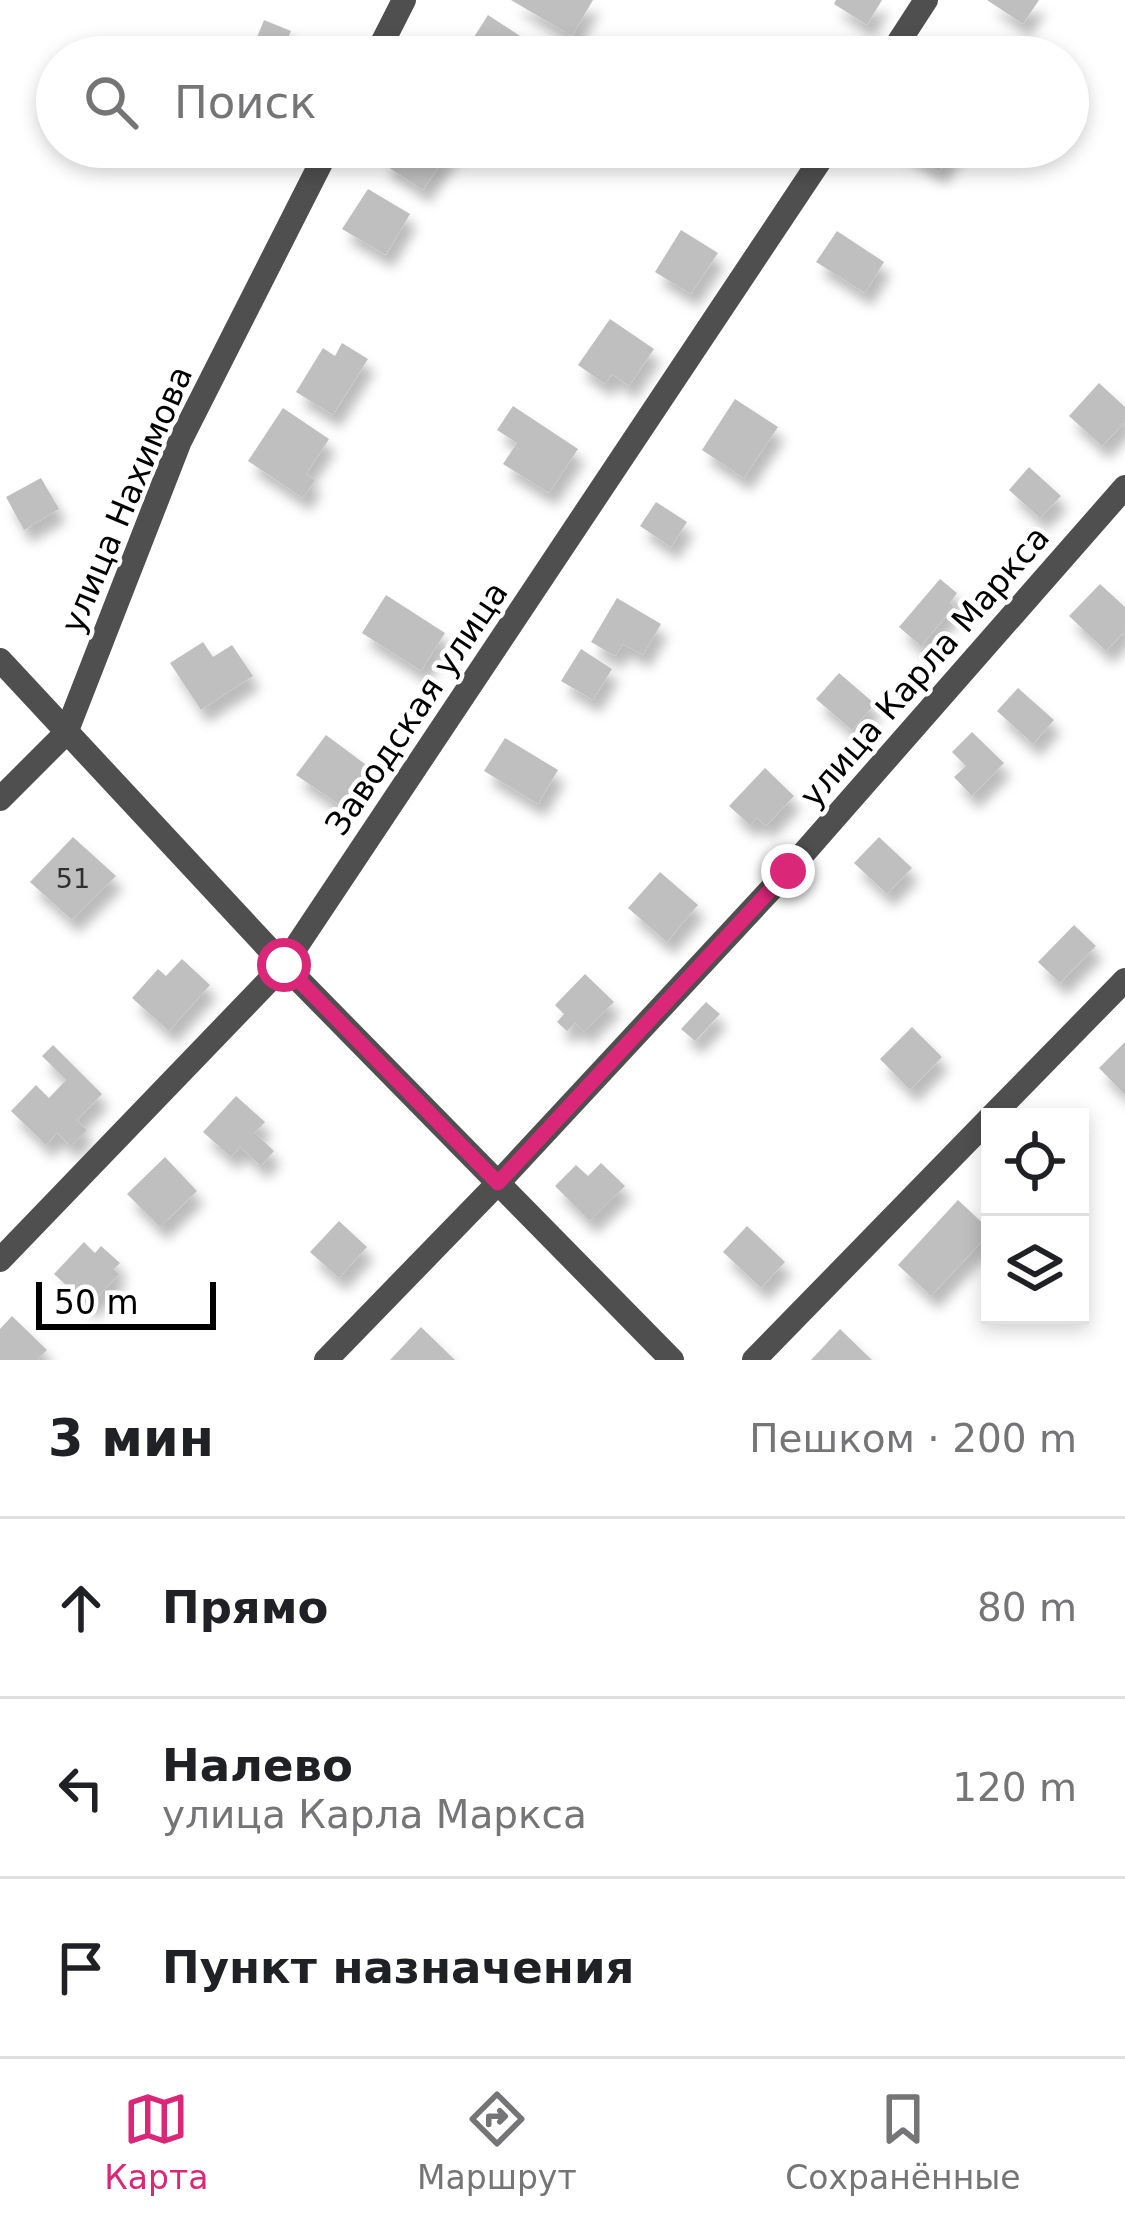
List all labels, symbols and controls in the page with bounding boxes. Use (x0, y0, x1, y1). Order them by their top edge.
search box (36, 36, 1089, 168)
icon: search (78, 69, 144, 135)
text: Поиск (174, 76, 317, 129)
street label: улица Нахимова (53, 360, 200, 638)
street label: улица Карла Маркса (792, 518, 1057, 815)
street label: Заводская улица (317, 574, 516, 842)
route end (761, 844, 815, 898)
house number: 51 (56, 863, 90, 894)
route start (257, 938, 311, 992)
map controls (981, 1108, 1089, 1324)
button: locate (981, 1108, 1089, 1216)
button: layers (981, 1216, 1089, 1324)
scale bar (36, 1276, 216, 1329)
text: 50 m (54, 1283, 139, 1322)
text: 3 мин (48, 1409, 214, 1468)
text: Пешком · 200 m (749, 1416, 1077, 1461)
icon: ahead (48, 1575, 114, 1641)
text: Прямо (162, 1581, 328, 1634)
text: 80 m (977, 1585, 1077, 1630)
text: Налево (162, 1739, 353, 1792)
icon: left (48, 1755, 114, 1821)
text: 120 m (952, 1765, 1077, 1810)
text: улица Карла Маркса (162, 1792, 587, 1837)
icon: arrive (48, 1935, 114, 2001)
text: Пункт назначения (162, 1941, 634, 1994)
tab: Карта (104, 2086, 208, 2197)
tab: Маршрут (417, 2086, 577, 2197)
tab: Сохранённые (785, 2086, 1021, 2197)

